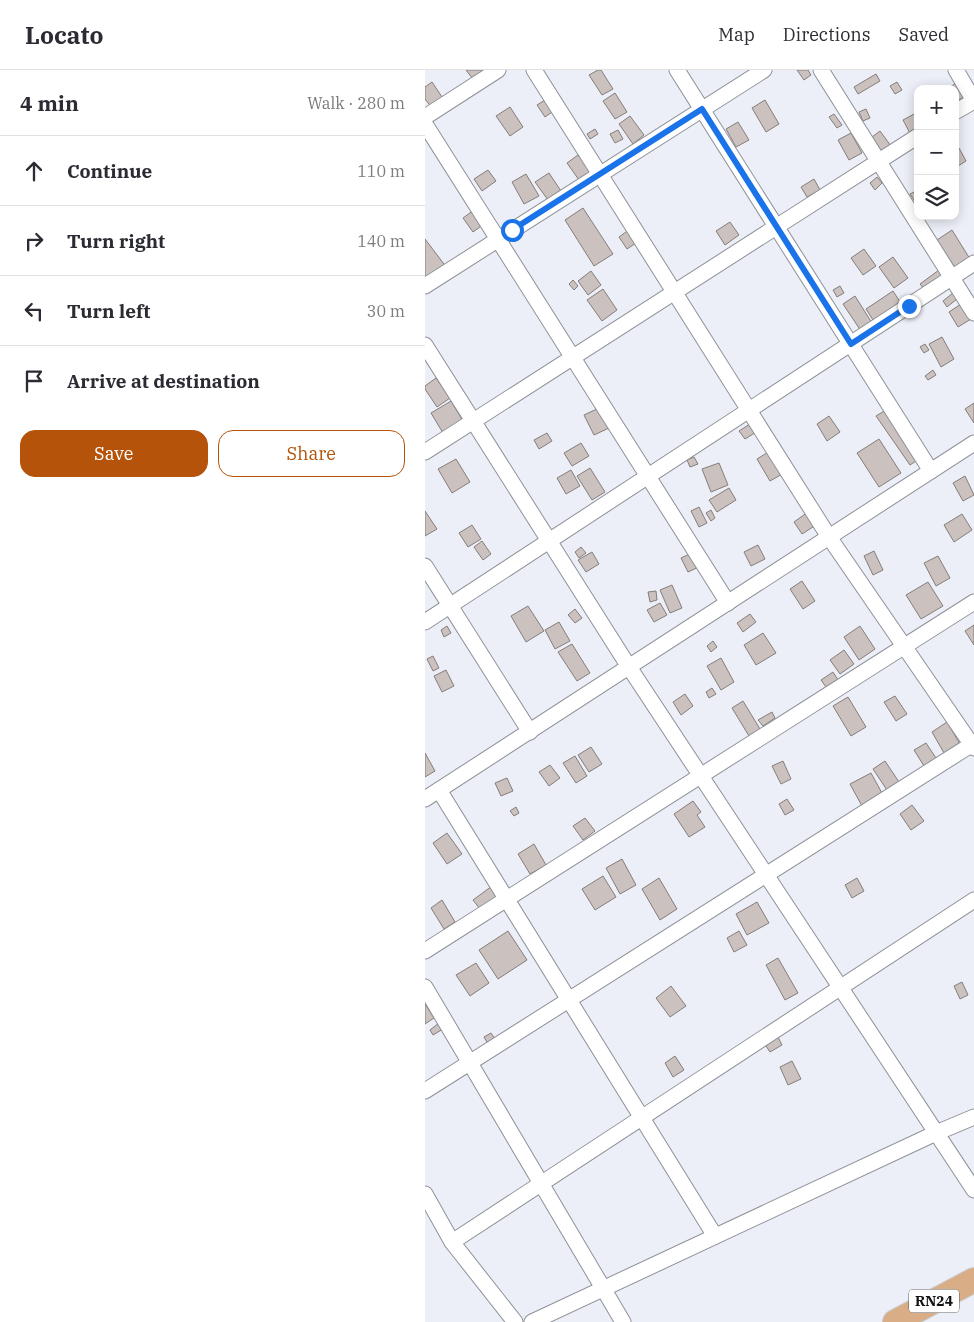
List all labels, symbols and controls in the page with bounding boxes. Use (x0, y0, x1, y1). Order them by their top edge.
text: Locato (25, 19, 103, 51)
text: Map (718, 23, 755, 46)
text: Directions (783, 23, 871, 46)
text: Saved (899, 23, 949, 46)
map controls (914, 85, 959, 220)
button: + (914, 85, 959, 130)
text: 4 min (20, 89, 79, 117)
text: Walk · 280 m (307, 93, 405, 113)
button: − (914, 130, 959, 175)
icon: ahead (20, 157, 48, 185)
text: Continue (67, 159, 152, 183)
text: 110 m (357, 161, 405, 181)
button: layers (914, 175, 959, 220)
route start (501, 219, 524, 242)
icon: right (20, 227, 48, 255)
text: Turn right (67, 229, 165, 253)
text: 140 m (357, 231, 405, 251)
route end (898, 295, 921, 318)
icon: left (20, 297, 48, 325)
text: Turn left (67, 299, 150, 323)
text: 30 m (367, 301, 405, 321)
icon: arrive (20, 367, 48, 395)
text: Arrive at destination (67, 369, 260, 393)
button: Save (20, 430, 208, 477)
button: Share (218, 430, 405, 477)
road number: RN24 (909, 1290, 959, 1312)

